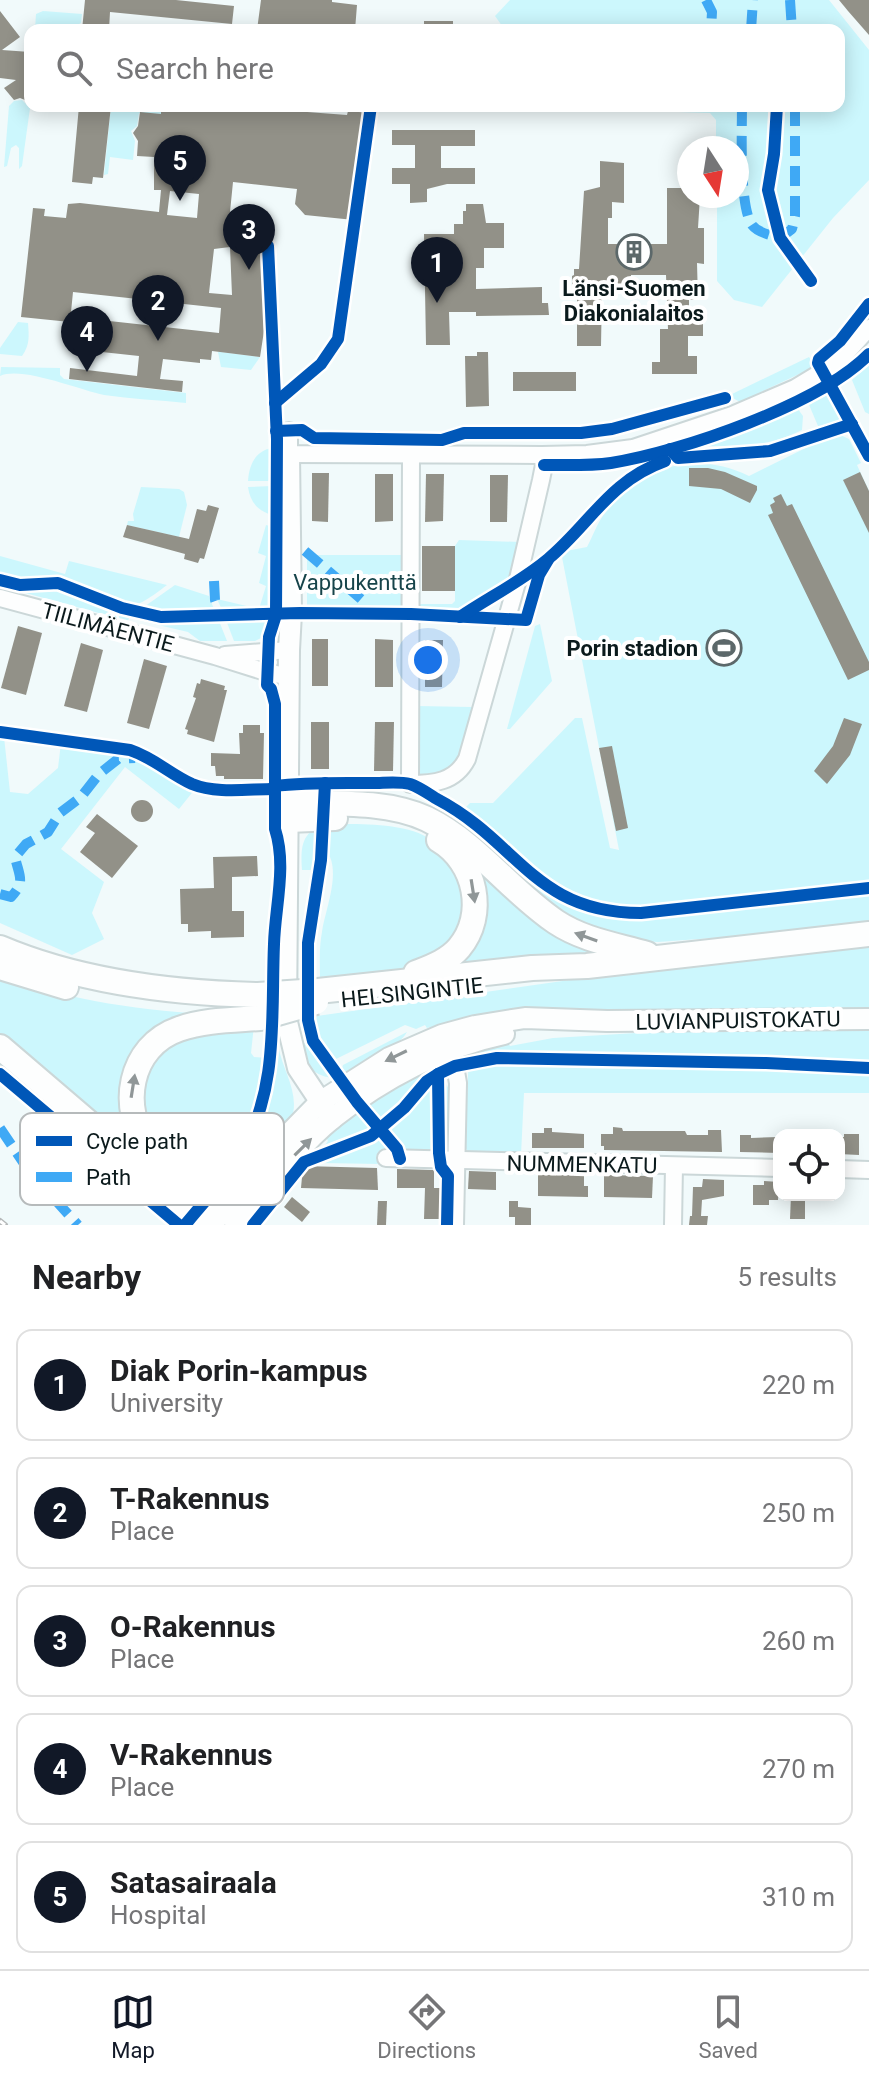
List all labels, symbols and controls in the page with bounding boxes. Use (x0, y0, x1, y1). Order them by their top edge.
search box (24, 24, 845, 112)
icon: search (52, 46, 96, 90)
text: Search here (116, 51, 274, 86)
pin: 5 (154, 135, 206, 201)
north arrow (677, 136, 749, 208)
pin: 3 (223, 204, 275, 270)
building icon: Länsi-Suomen Diakonialaitos (615, 233, 653, 271)
pin: 1 (411, 237, 463, 303)
pin: 2 (132, 275, 184, 341)
place label: Länsi-Suomen Diakonialaitos (562, 276, 706, 326)
pin: 4 (61, 306, 113, 372)
park label: Vappukenttä (293, 570, 417, 595)
street label: TIILIMÄENTIE (39, 598, 177, 657)
sports icon: Porin stadion (705, 629, 743, 667)
place label: Porin stadion (566, 636, 698, 661)
your location (408, 640, 448, 680)
one-way arrow (467, 878, 479, 903)
one-way arrow (574, 930, 598, 942)
street label: HELSINGINTIE (340, 973, 484, 1012)
street label: LUVIANPUISTOKATU (635, 1006, 841, 1035)
one-way arrow (384, 1049, 407, 1063)
one-way arrow (127, 1073, 140, 1098)
legend (20, 1113, 284, 1205)
text: Cycle path (86, 1129, 188, 1154)
map controls (773, 1129, 845, 1201)
button: locate (773, 1129, 845, 1201)
one-way arrow (293, 1139, 312, 1157)
street label: NUMMENKATU (506, 1151, 658, 1178)
text: Path (86, 1165, 131, 1190)
text: Nearby (32, 1257, 141, 1297)
text: 5 results (738, 1262, 837, 1292)
text: Diak Porin-kampus (110, 1353, 368, 1388)
text: 1 (53, 1370, 67, 1400)
text: 220 m (762, 1370, 835, 1400)
text: University (110, 1388, 223, 1418)
text: T-Rakennus (110, 1481, 270, 1516)
text: 2 (53, 1498, 67, 1528)
text: 250 m (762, 1498, 835, 1528)
text: Place (110, 1516, 174, 1546)
text: O-Rakennus (110, 1609, 276, 1644)
text: 3 (53, 1626, 67, 1656)
text: 260 m (762, 1626, 835, 1656)
text: Place (110, 1644, 174, 1674)
text: V-Rakennus (110, 1737, 273, 1772)
text: 4 (53, 1754, 67, 1784)
text: 270 m (762, 1754, 835, 1784)
text: Place (110, 1772, 174, 1802)
text: Satasairaala (110, 1865, 277, 1900)
text: 5 (53, 1882, 67, 1912)
text: 310 m (762, 1882, 835, 1912)
text: Hospital (110, 1900, 207, 1930)
tab: Map (111, 1990, 155, 2063)
tab: Directions (377, 1990, 476, 2063)
tab: Saved (698, 1990, 758, 2063)

